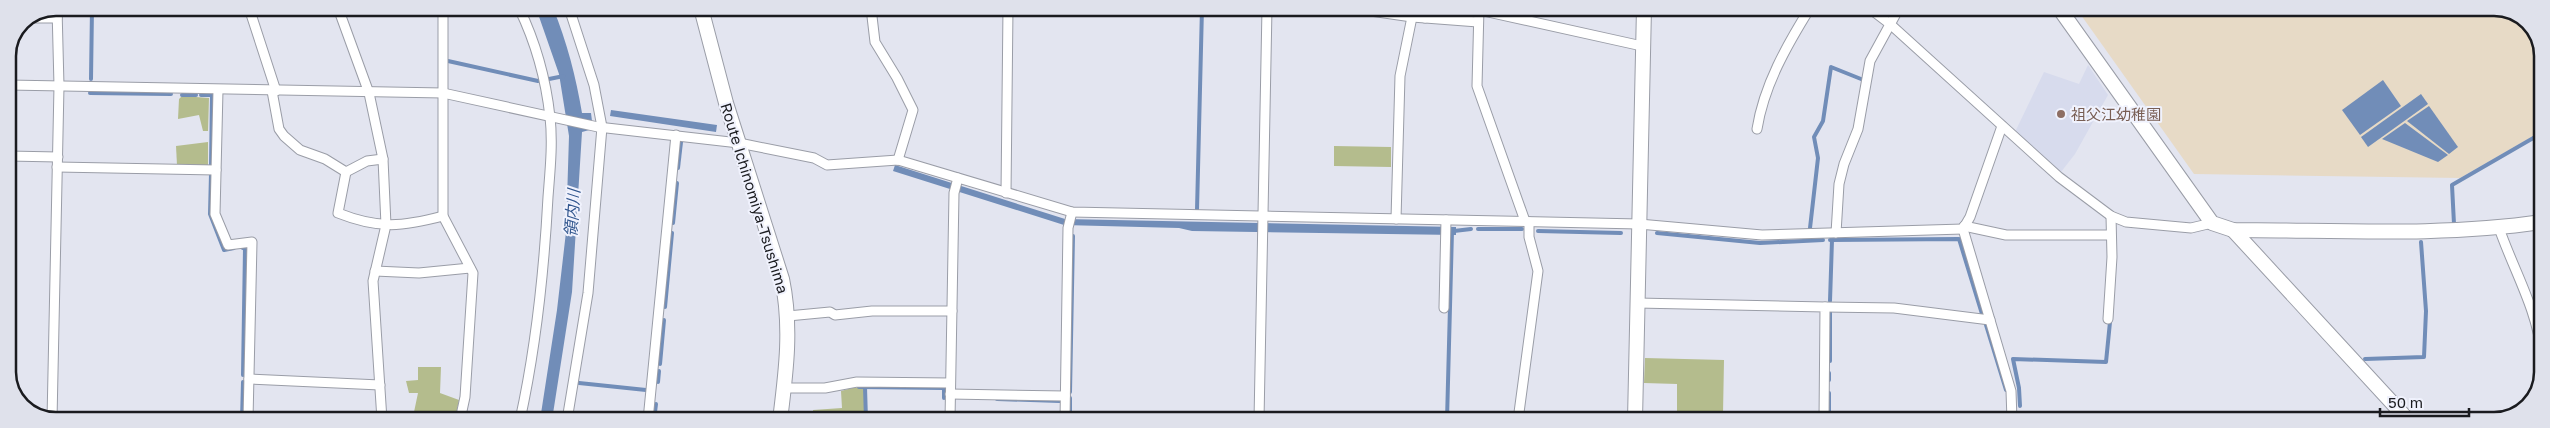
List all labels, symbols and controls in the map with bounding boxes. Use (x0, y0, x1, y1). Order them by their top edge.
street label: Route Ichinomiya-Tsushima (717, 101, 793, 295)
place label: 祖父江幼稚園 (2071, 105, 2161, 123)
marker: 祖父江幼稚園 (2055, 108, 2067, 120)
water label: 領内川 (560, 186, 584, 238)
scale bar (2380, 386, 2469, 418)
text: 50 m (2388, 393, 2423, 411)

